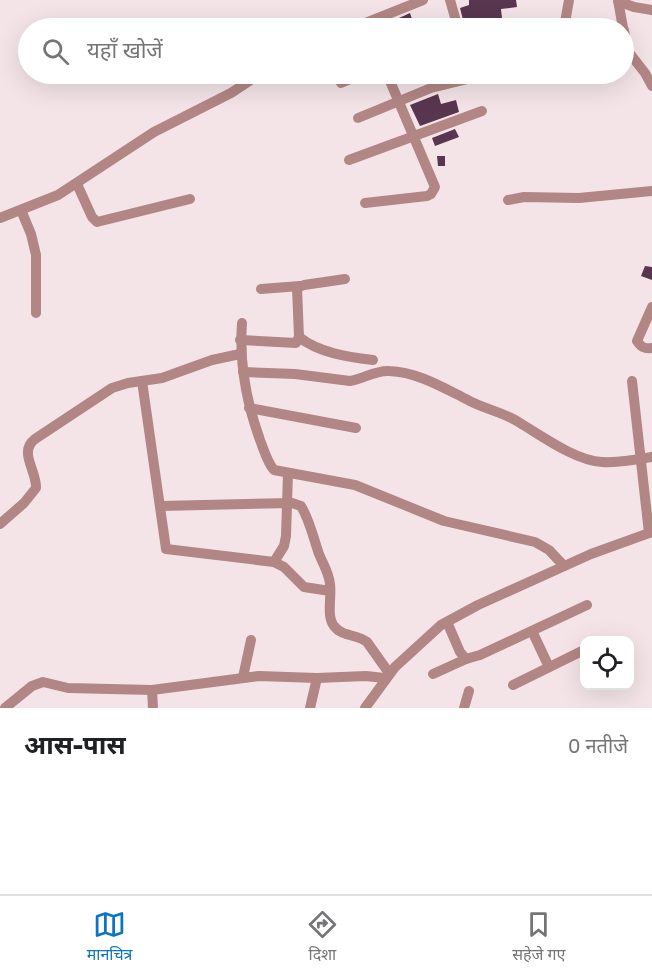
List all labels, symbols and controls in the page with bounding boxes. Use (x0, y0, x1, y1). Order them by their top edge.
search box (18, 18, 634, 84)
icon: search (39, 35, 72, 68)
text: यहाँ खोजें (87, 36, 163, 63)
map controls (580, 636, 634, 690)
button: locate (580, 636, 634, 690)
text: आस-पास (24, 729, 126, 760)
text: 0 नतीजे (568, 733, 628, 757)
tab: मानचित्र (87, 908, 132, 967)
tab: दिशा (306, 908, 339, 967)
tab: सहेजे गए (512, 908, 565, 967)

